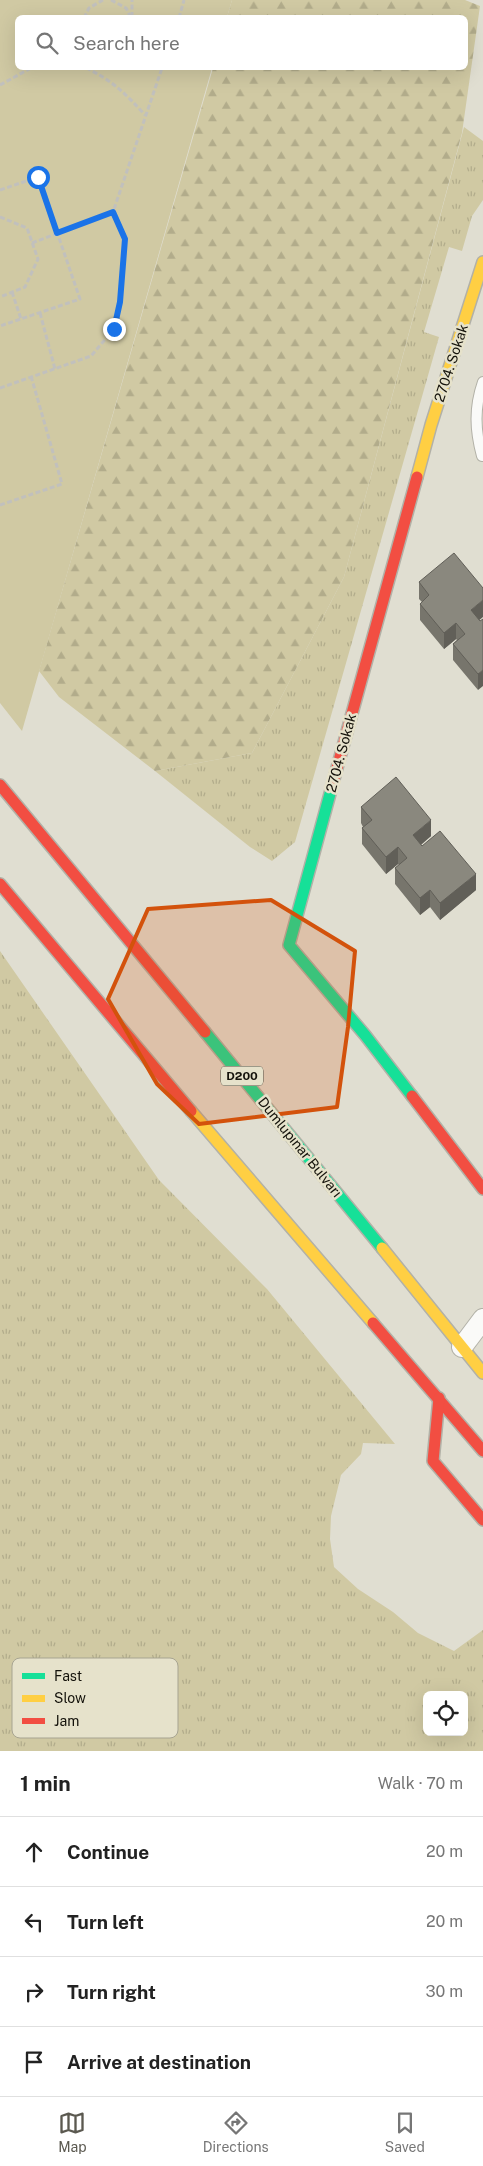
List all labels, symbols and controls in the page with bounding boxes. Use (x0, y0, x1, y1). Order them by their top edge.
search box (15, 15, 468, 70)
icon: search (33, 29, 61, 57)
text: Search here (73, 32, 180, 54)
route start (27, 166, 50, 189)
route end (103, 318, 126, 341)
street label: 2704. Sokak (431, 322, 471, 404)
street label: 2704. Sokak (323, 712, 359, 794)
road number: D200 (221, 1066, 263, 1086)
street label: Dumlupınar Bulvarı (255, 1094, 345, 1200)
legend (12, 1658, 178, 1738)
text: Fast (54, 1668, 82, 1684)
text: Slow (54, 1690, 86, 1706)
map controls (423, 1691, 468, 1736)
button: locate (423, 1691, 468, 1736)
text: Jam (54, 1713, 79, 1729)
text: 1 min (20, 1771, 71, 1796)
text: Walk · 70 m (378, 1774, 463, 1793)
icon: ahead (20, 1838, 48, 1866)
text: Continue (67, 1841, 149, 1863)
text: 20 m (426, 1842, 463, 1861)
icon: left (20, 1908, 48, 1936)
text: Turn left (67, 1911, 144, 1933)
text: 20 m (426, 1912, 463, 1931)
icon: right (20, 1978, 48, 2006)
text: Turn right (67, 1981, 156, 2003)
text: 30 m (426, 1982, 463, 2001)
icon: arrive (20, 2048, 48, 2076)
text: Arrive at destination (67, 2051, 251, 2073)
tab: Map (58, 2109, 87, 2155)
tab: Directions (203, 2109, 269, 2155)
tab: Saved (385, 2109, 425, 2155)

